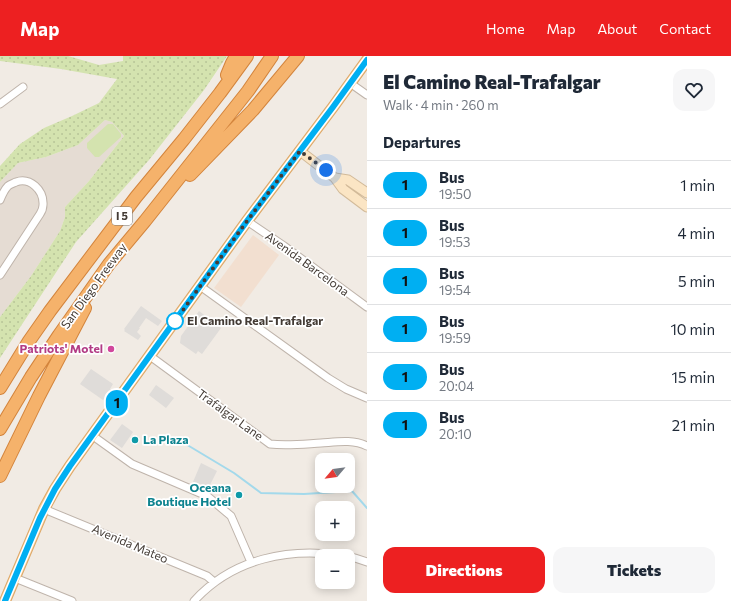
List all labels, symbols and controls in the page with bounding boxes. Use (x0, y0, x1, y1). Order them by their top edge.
text: Map (20, 17, 59, 40)
text: Home (486, 20, 525, 37)
text: Map (547, 20, 575, 37)
text: About (597, 20, 637, 37)
text: Contact (659, 20, 711, 37)
button: heart (673, 69, 715, 111)
text: El Camino Real-Trafalgar (383, 70, 601, 93)
text: Walk · 4 min · 260 m (383, 97, 499, 113)
text: Departures (383, 133, 461, 151)
your location (316, 160, 336, 180)
text: Bus (439, 168, 464, 186)
text: 1 (402, 176, 408, 193)
text: 1 min (680, 176, 715, 194)
text: 19:50 (439, 186, 471, 202)
road number: I 5 (112, 207, 132, 225)
text: Bus (439, 216, 464, 234)
text: 1 (402, 224, 408, 241)
text: 4 min (678, 224, 715, 242)
street label: Avenida Barcelona (263, 228, 352, 298)
text: 19:53 (439, 234, 470, 250)
street label: San Diego Freeway (57, 240, 129, 331)
text: Bus (439, 264, 464, 282)
text: 1 (402, 272, 408, 289)
text: 5 min (678, 272, 715, 290)
text: 19:54 (439, 282, 471, 298)
marker: El Camino Real-Trafalgar (166, 312, 184, 330)
text: Bus (439, 312, 464, 330)
place label: El Camino Real-Trafalgar (187, 313, 323, 327)
text: 1 (402, 320, 408, 337)
text: 10 min (670, 320, 715, 338)
text: 19:59 (439, 330, 471, 346)
place label: Patriots' Motel (20, 341, 103, 355)
marker: Patriots' Motel (106, 344, 116, 354)
text: Bus (439, 360, 464, 378)
text: 1 (402, 368, 408, 385)
text: 15 min (672, 368, 715, 386)
text: 20:04 (439, 378, 474, 394)
street label: Trafalgar Lane (195, 386, 266, 443)
line badge: 1 (104, 390, 130, 416)
text: 1 (114, 394, 120, 411)
text: Bus (439, 408, 464, 426)
text: 1 (402, 416, 408, 433)
text: 21 min (672, 416, 715, 434)
text: 20:10 (439, 426, 472, 442)
place label: La Plaza (143, 432, 188, 446)
marker: La Plaza (130, 435, 140, 445)
north arrow (315, 453, 355, 493)
map controls (315, 453, 355, 589)
place label: Oceana Boutique Hotel (147, 480, 231, 508)
marker: Oceana Boutique Hotel (234, 490, 244, 500)
button: + (315, 501, 355, 541)
street label: Avenida Mateo (90, 521, 171, 565)
button: Directions (383, 547, 545, 593)
button: Tickets (553, 547, 715, 593)
button: − (315, 549, 355, 589)

